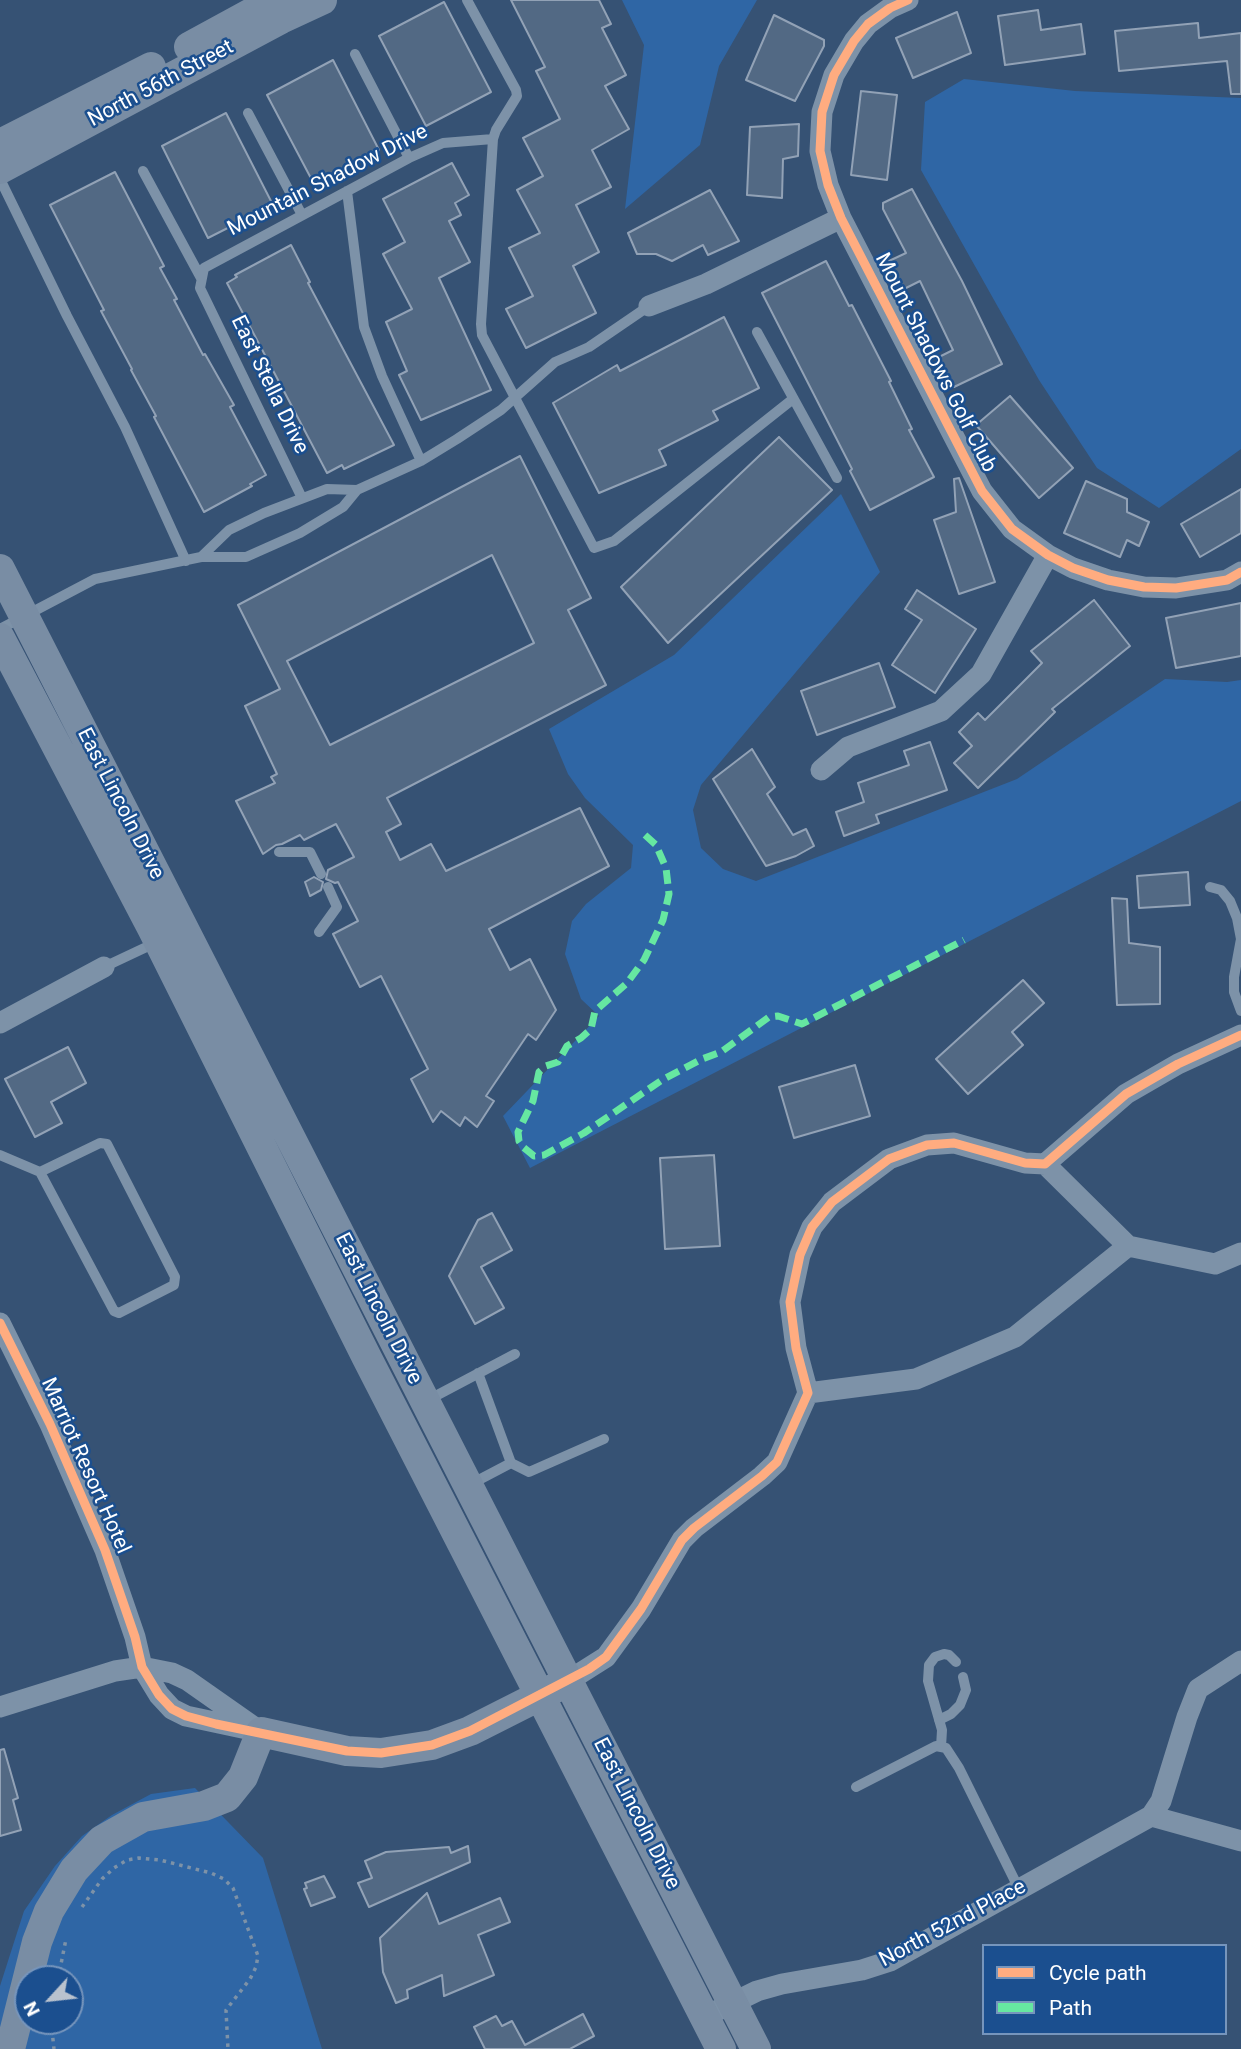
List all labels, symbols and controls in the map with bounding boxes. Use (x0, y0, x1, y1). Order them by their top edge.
street label: North 56th Street (84, 35, 238, 133)
street label: Mountain Shadow Drive (224, 120, 432, 242)
street label: Mount Shadows Golf Club (869, 249, 1001, 477)
street label: East Stella Drive (225, 312, 313, 458)
street label: East Lincoln Drive (71, 724, 169, 884)
street label: East Lincoln Drive (329, 1229, 427, 1389)
street label: Marriot Resort Hotel (35, 1374, 135, 1558)
street label: East Lincoln Drive (587, 1734, 685, 1894)
street label: North 52nd Place (875, 1875, 1031, 1973)
legend (982, 1944, 1227, 2035)
text: Cycle path (1049, 1961, 1147, 1985)
north arrow (14, 1965, 84, 2035)
text: Path (1049, 1996, 1092, 2020)
text: N (18, 1998, 45, 2020)

